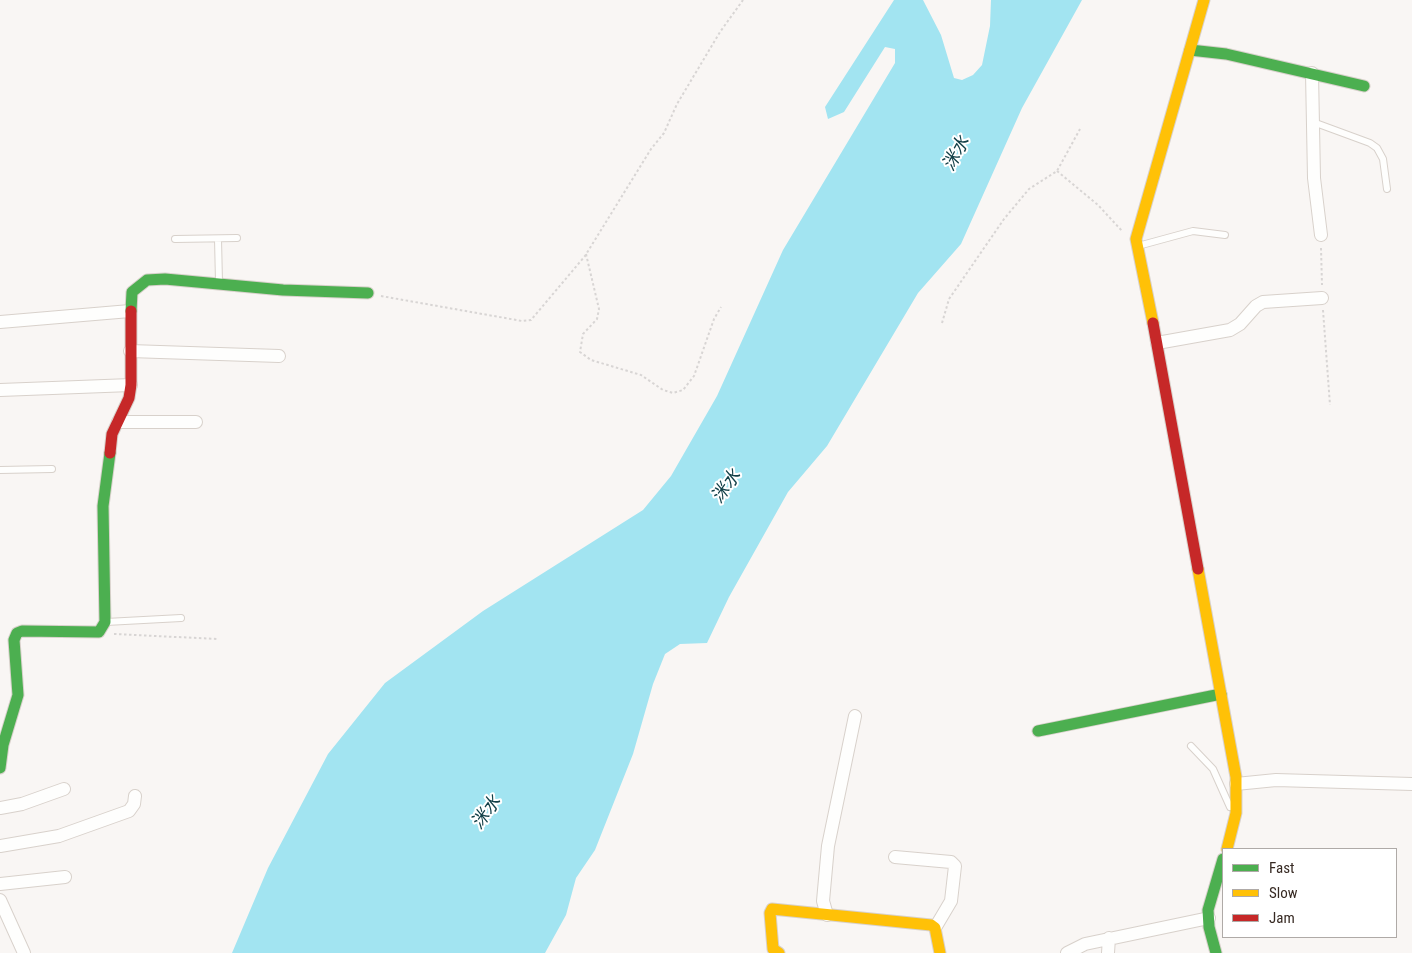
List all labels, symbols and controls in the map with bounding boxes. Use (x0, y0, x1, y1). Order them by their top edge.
water label: 洣水 (939, 133, 975, 175)
water label: 洣水 (708, 466, 746, 508)
water label: 洣水 (468, 792, 506, 834)
legend (1222, 848, 1397, 938)
text: Fast (1269, 859, 1294, 877)
text: Slow (1269, 884, 1298, 902)
text: Jam (1269, 909, 1295, 927)

